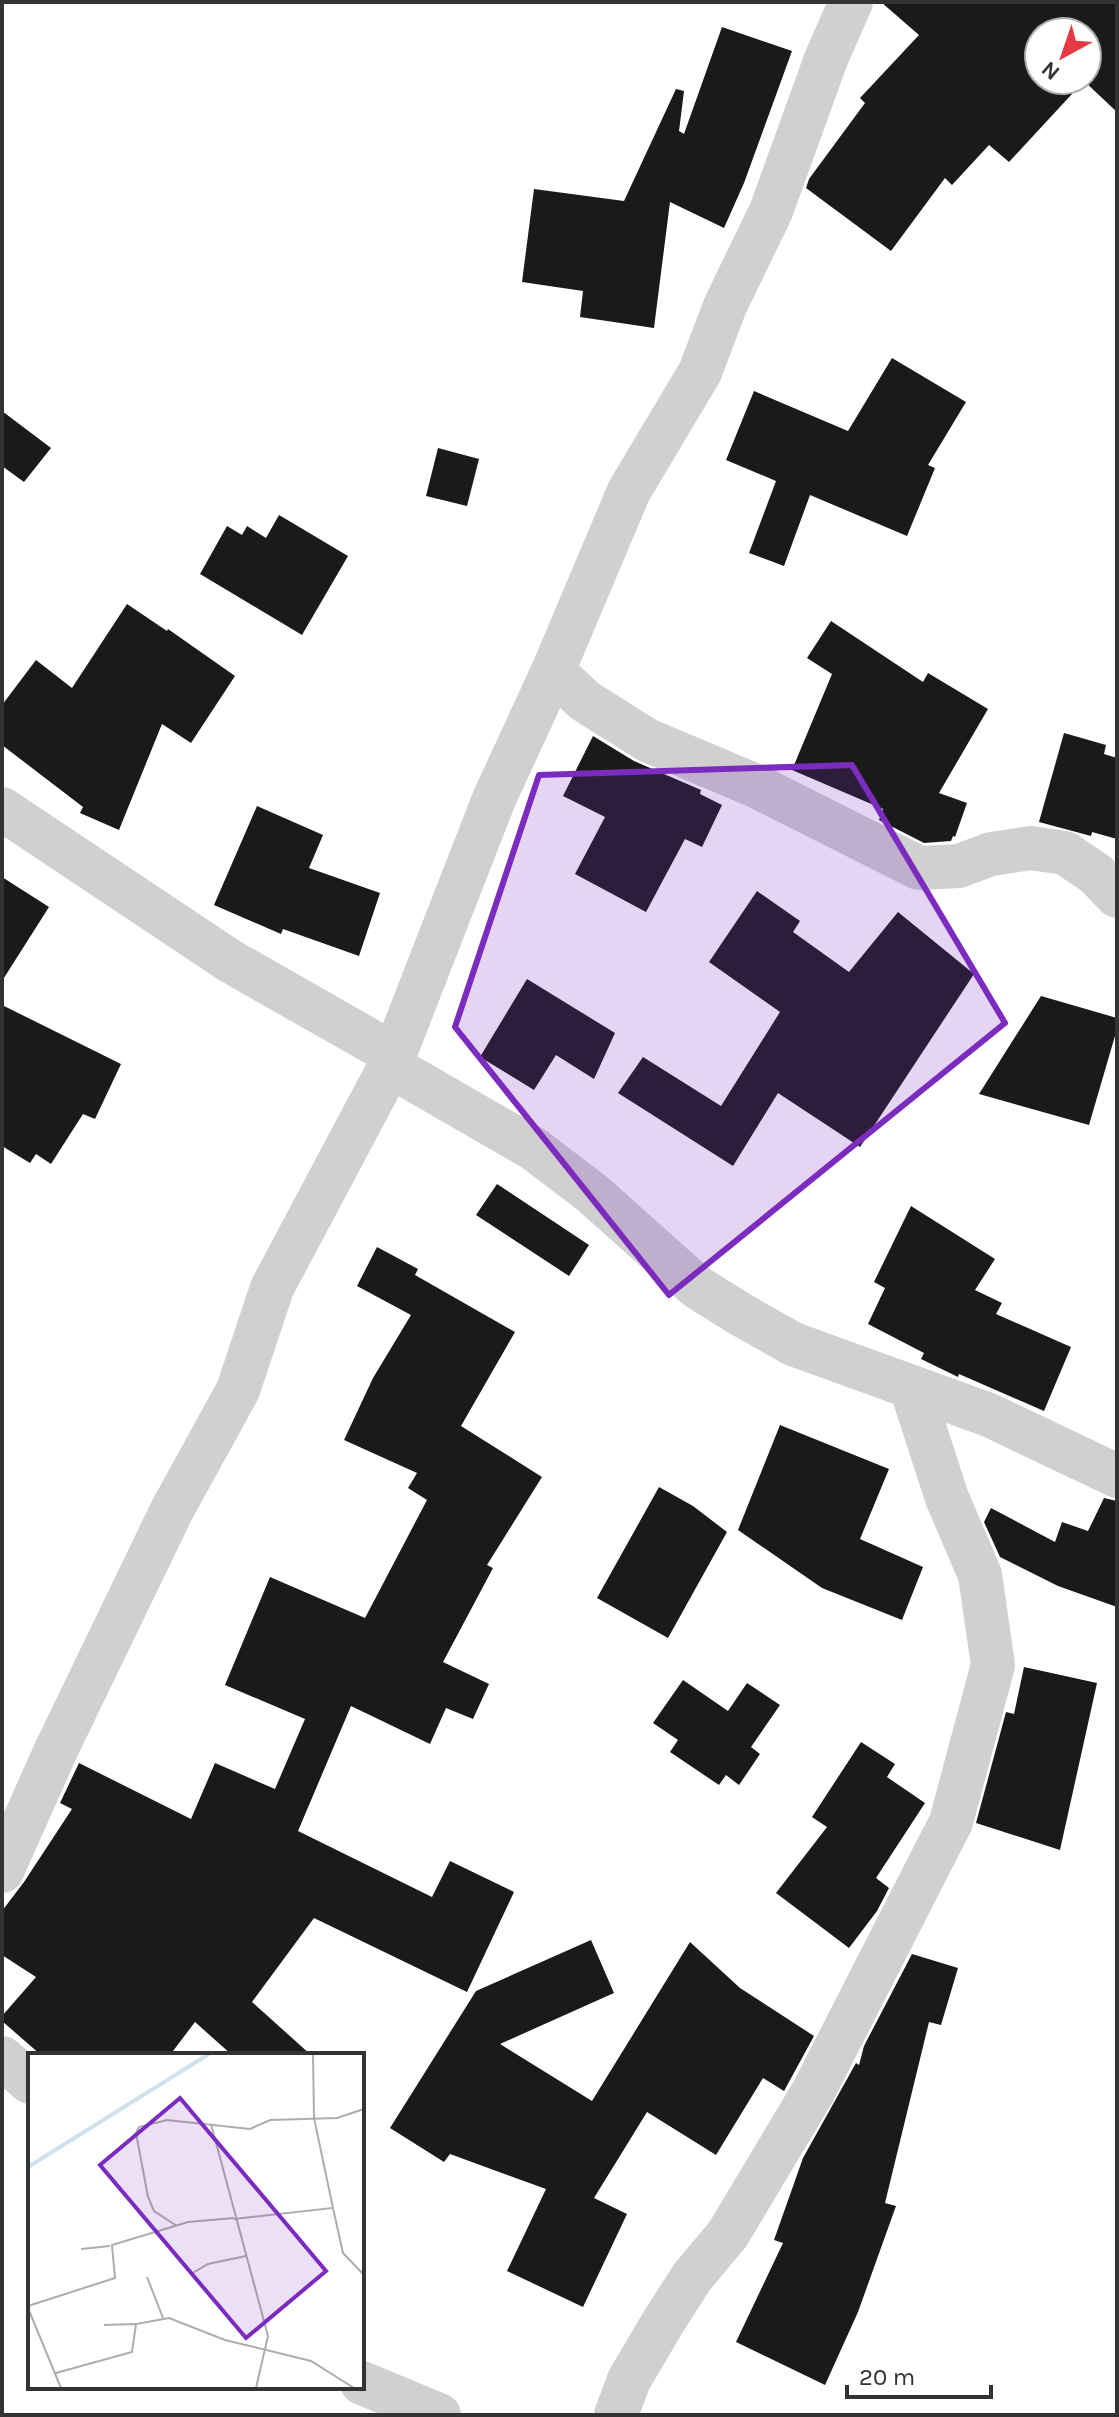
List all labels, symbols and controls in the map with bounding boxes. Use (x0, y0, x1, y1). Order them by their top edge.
north arrow (1023, 16, 1103, 96)
text: N (1036, 56, 1065, 86)
inset map (28, 2053, 364, 2389)
scale bar (847, 2349, 991, 2399)
text: 20 m (859, 2363, 915, 2391)

